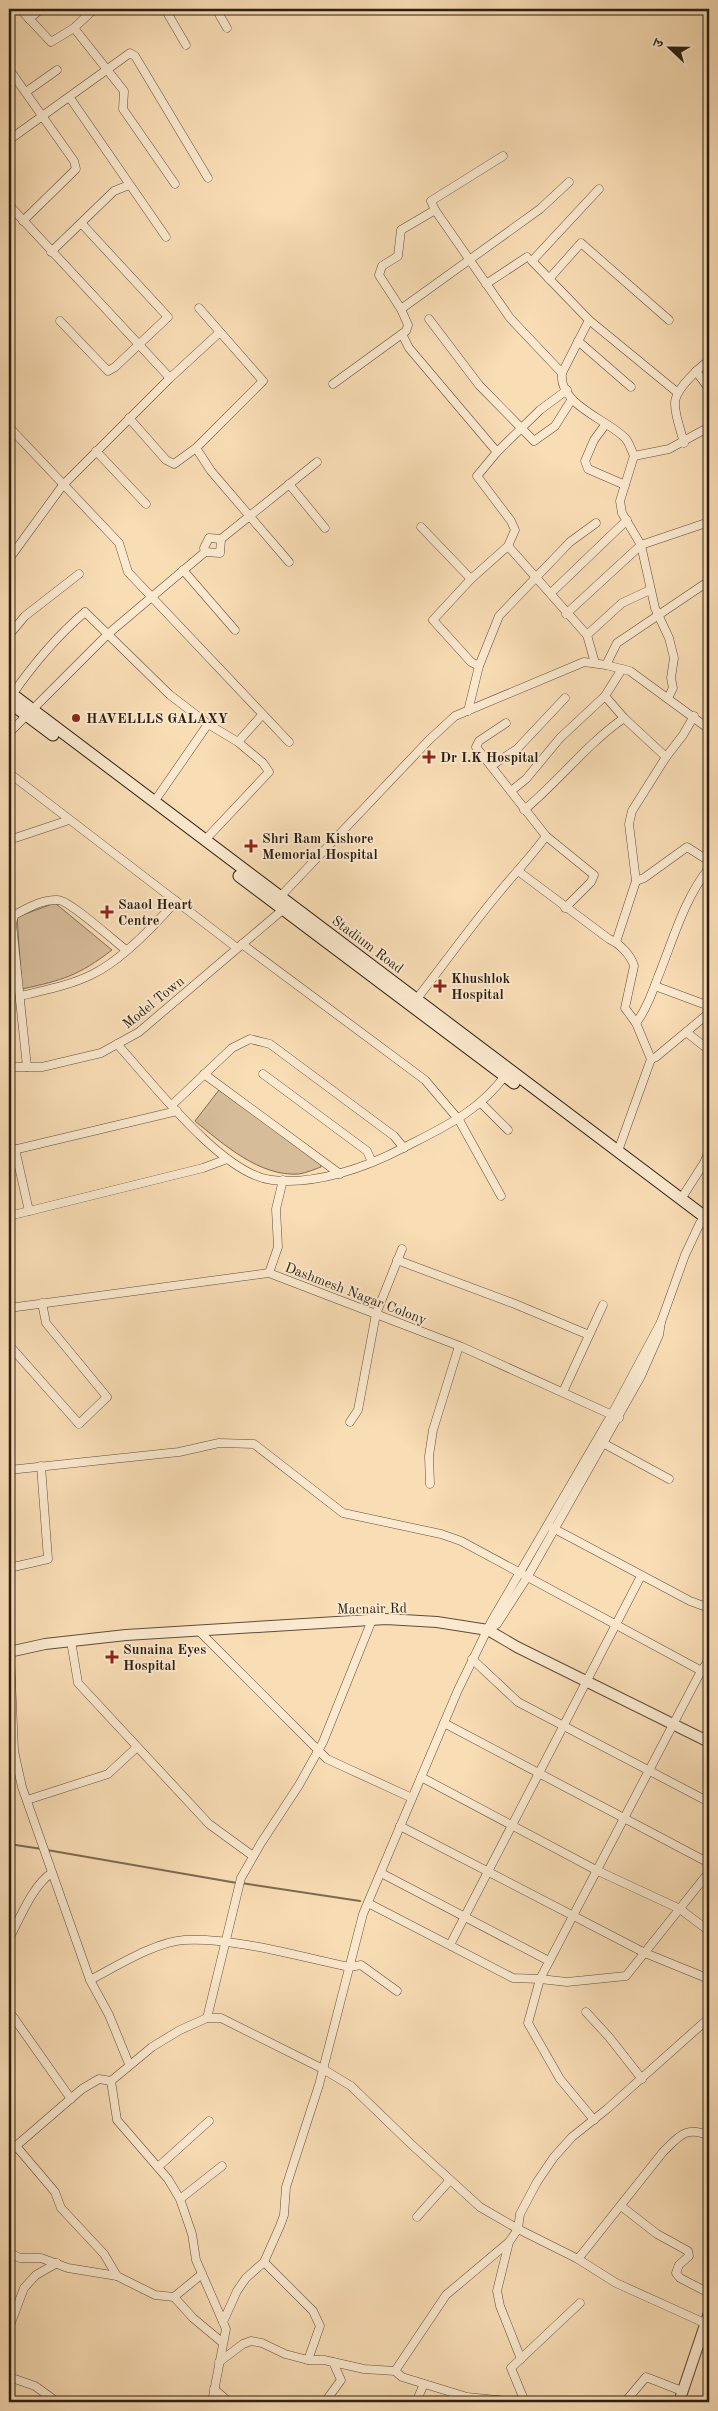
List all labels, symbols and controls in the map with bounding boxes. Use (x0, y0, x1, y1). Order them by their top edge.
north arrow (646, 22, 696, 72)
text: उ (651, 37, 667, 50)
marker: HAVELLLS GALAXY (70, 712, 82, 724)
place label: HAVELLLS GALAXY (86, 712, 228, 726)
marker: Dr I.K Hospital (422, 750, 436, 764)
place label: Dr I.K Hospital (440, 751, 539, 765)
place label: Shri Ram Kishore Memorial Hospital (262, 832, 378, 862)
marker: Shri Ram Kishore Memorial Hospital (244, 839, 258, 853)
place label: Saaol Heart Centre (118, 898, 193, 928)
marker: Saaol Heart Centre (100, 905, 114, 919)
street label: Stadium Road (329, 914, 406, 976)
place label: Khushlok Hospital (451, 972, 511, 1002)
street label: Model Town (120, 974, 187, 1032)
marker: Khushlok Hospital (433, 979, 447, 993)
street label: Dashmesh Nagar Colony (283, 1260, 429, 1328)
street label: Macnair Rd (337, 1601, 407, 1617)
place label: Sunaina Eyes Hospital (123, 1643, 206, 1673)
marker: Sunaina Eyes Hospital (105, 1650, 119, 1664)

